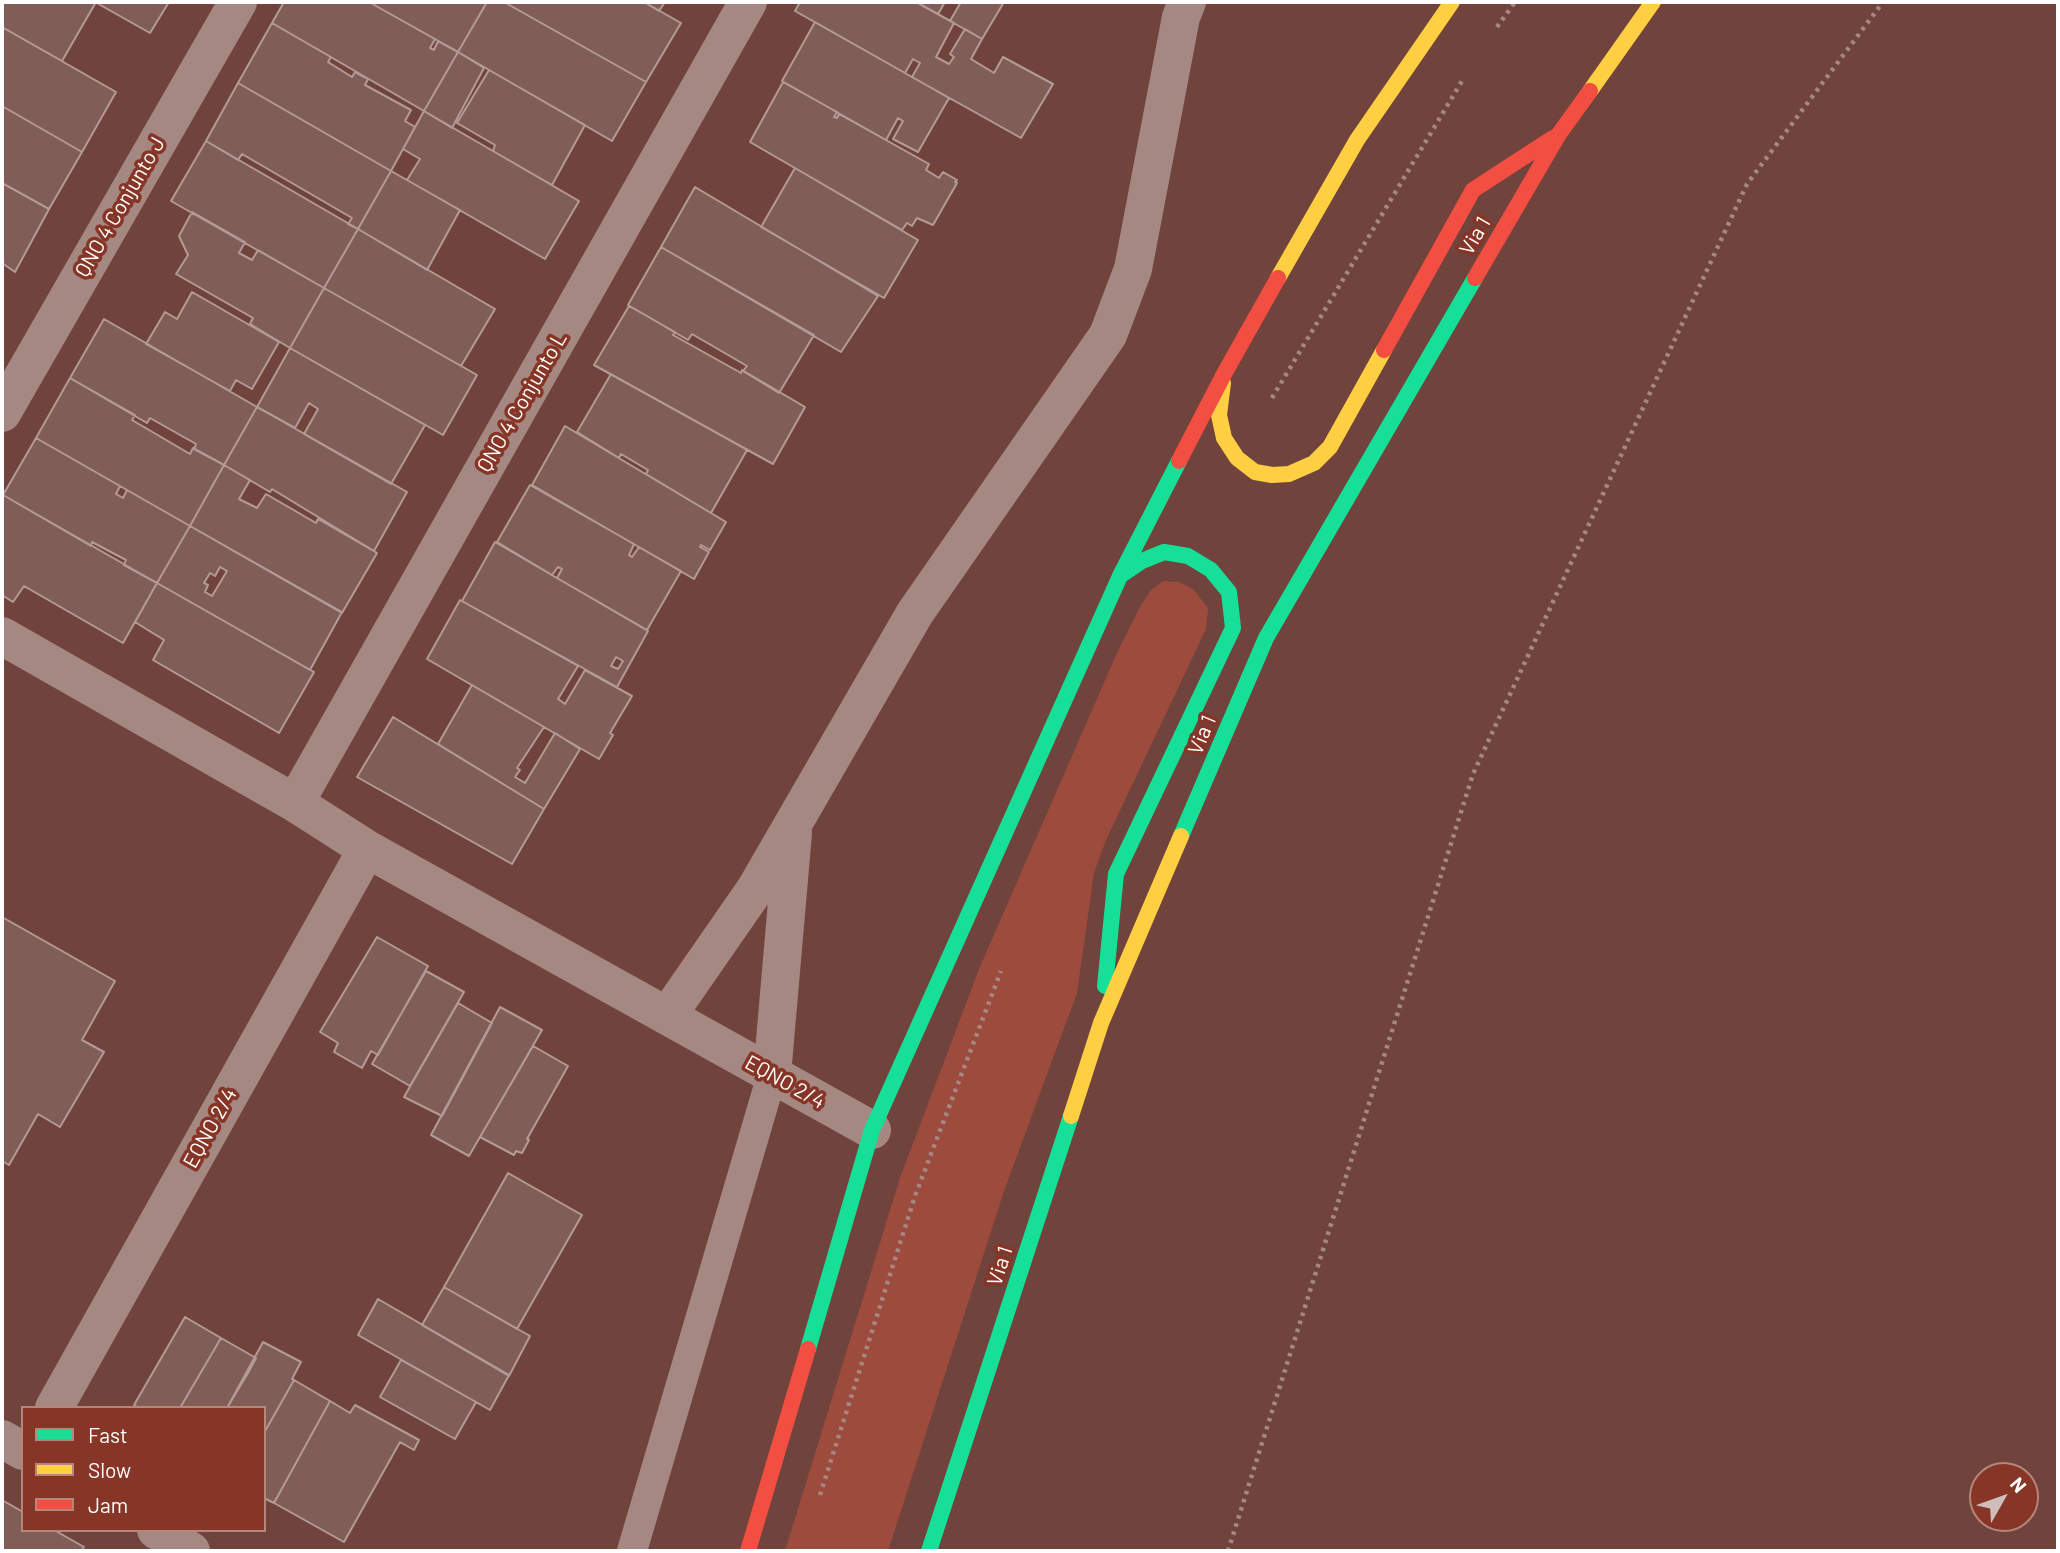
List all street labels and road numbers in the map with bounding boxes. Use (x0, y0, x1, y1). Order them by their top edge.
street label: QNO 4 Conjunto J (70, 132, 170, 282)
street label: Via 1 (1454, 212, 1496, 260)
street label: QNO 4 Conjunto L (472, 328, 572, 476)
street label: Via 1 (1183, 712, 1221, 758)
street label: EQNO 2/4 (741, 1050, 829, 1114)
street label: EQNO 2/4 (178, 1084, 242, 1172)
street label: Via 1 (982, 1243, 1018, 1289)

